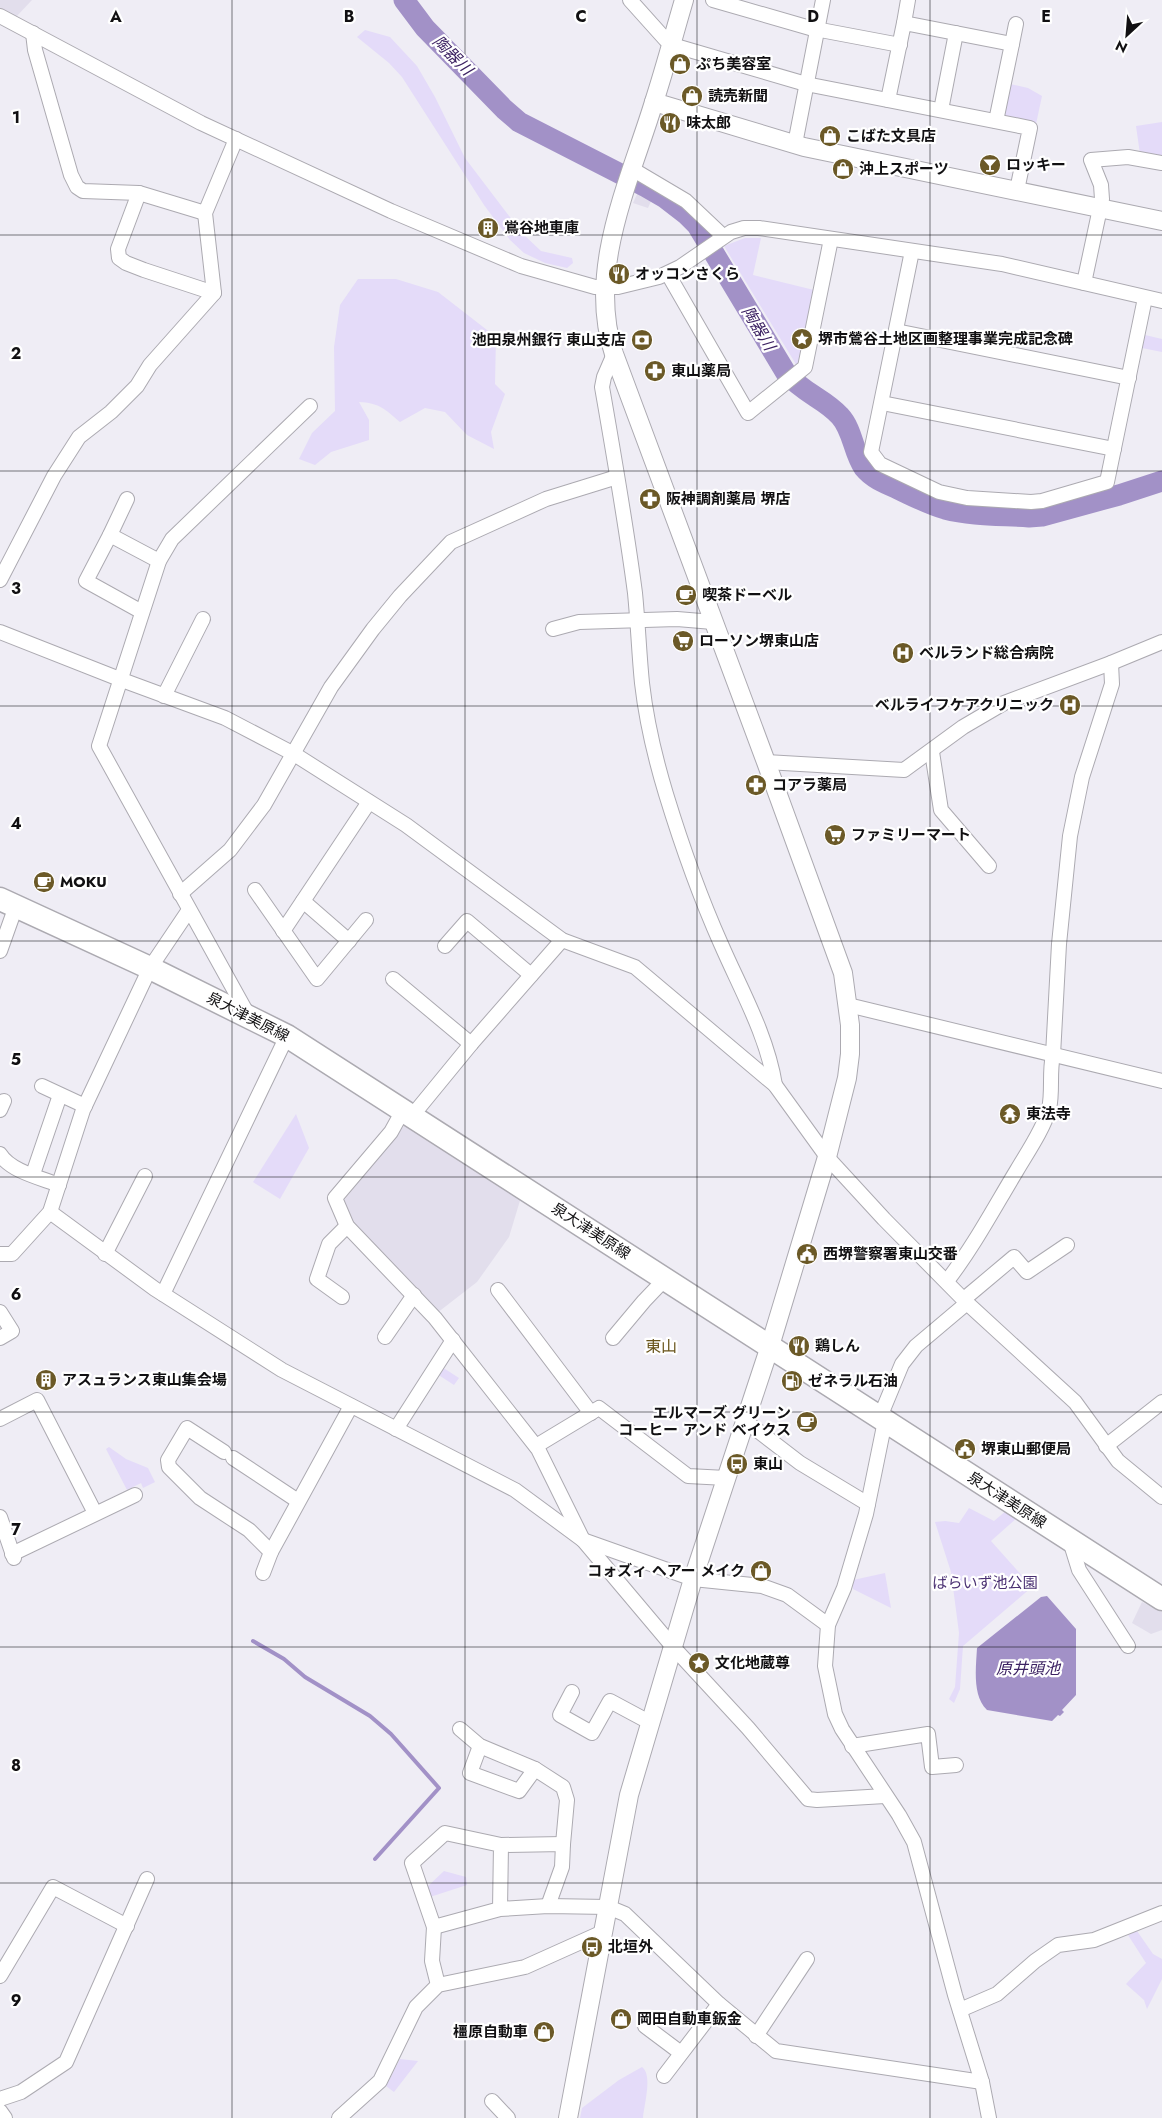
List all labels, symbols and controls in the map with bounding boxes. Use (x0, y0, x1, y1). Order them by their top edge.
text: A (109, 5, 122, 28)
text: B (344, 5, 354, 28)
text: C (575, 5, 587, 28)
text: D (807, 5, 819, 28)
text: E (1041, 5, 1051, 28)
north arrow (1102, 10, 1152, 60)
water label: 陶器川 (428, 30, 479, 82)
text: N (1112, 35, 1131, 58)
shop icon: ぷち美容室 (668, 52, 692, 76)
place label: ぷち美容室 (696, 53, 771, 75)
shop icon: 読売新聞 (680, 84, 704, 108)
place label: 読売新聞 (708, 85, 768, 107)
text: 1 (12, 106, 20, 129)
restaurant icon: 味太郎 (658, 111, 682, 135)
place label: 味太郎 (686, 112, 731, 134)
shop icon: こばた文具店 (818, 124, 842, 148)
place label: こばた文具店 (846, 125, 936, 147)
bar icon: ロッキー (978, 153, 1002, 177)
place label: ロッキー (1006, 154, 1066, 176)
shop icon: 沖上スポーツ (831, 157, 855, 181)
place label: 沖上スポーツ (859, 158, 949, 180)
building icon: 鴬谷地車庫 (476, 216, 500, 240)
place label: 鴬谷地車庫 (504, 217, 579, 239)
restaurant icon: オッコンさくら (607, 262, 631, 286)
place label: オッコンさくら (635, 263, 740, 285)
water label: 陶器川 (736, 302, 782, 356)
place icon: 堺市鶯谷土地区画整理事業完成記念碑 (790, 327, 814, 351)
bank icon: 池田泉州銀行 東山支店 (630, 328, 654, 352)
place label: 堺市鶯谷土地区画整理事業完成記念碑 (818, 328, 1073, 350)
place label: 池田泉州銀行 東山支店 (471, 329, 626, 351)
text: 2 (11, 342, 21, 365)
pharmacy icon: 東山薬局 (643, 359, 667, 383)
place label: 東山薬局 (671, 360, 731, 382)
pharmacy icon: 阪神調剤薬局 堺店 (638, 487, 662, 511)
place label: 阪神調剤薬局 堺店 (666, 488, 791, 510)
text: 3 (11, 577, 21, 600)
cafe icon: 喫茶ドーベル (674, 583, 698, 607)
place label: 喫茶ドーベル (702, 584, 792, 606)
supermarket icon: ローソン堺東山店 (671, 629, 695, 653)
place label: ローソン堺東山店 (699, 630, 819, 652)
hospital icon: ベルランド総合病院 (891, 641, 915, 665)
place label: ベルランド総合病院 (919, 642, 1054, 664)
hospital icon: ベルライフケアクリニック (1058, 693, 1082, 717)
place label: ベルライフケアクリニック (875, 694, 1054, 716)
pharmacy icon: コアラ薬局 (744, 773, 768, 797)
place label: コアラ薬局 (772, 774, 847, 796)
text: 4 (10, 812, 22, 835)
supermarket icon: ファミリーマート (823, 823, 847, 847)
place label: ファミリーマート (851, 824, 971, 846)
cafe icon: MOKU (32, 870, 56, 894)
place label: MOKU (60, 871, 107, 893)
street label: 泉大津美原線 (203, 987, 293, 1047)
text: 5 (11, 1048, 21, 1071)
temple icon: 東法寺 (998, 1102, 1022, 1126)
place label: 東法寺 (1026, 1103, 1071, 1125)
street label: 泉大津美原線 (547, 1197, 635, 1265)
public building icon: 西堺警察署東山交番 (795, 1242, 819, 1266)
place label: 西堺警察署東山交番 (823, 1243, 958, 1265)
text: 6 (11, 1283, 21, 1306)
restaurant icon: 鶏しん (787, 1334, 811, 1358)
district label: 東山 (645, 1335, 677, 1358)
place label: 鶏しん (815, 1335, 860, 1357)
building icon: アスュランス東山集会場 (34, 1368, 58, 1392)
place label: アスュランス東山集会場 (62, 1369, 227, 1391)
fuel station icon: ゼネラル石油 (780, 1369, 804, 1393)
place label: ゼネラル石油 (808, 1370, 898, 1392)
place label: エルマーズ グリーン コーヒー アンド ベイクス (618, 1402, 791, 1441)
cafe icon: エルマーズ グリーン コーヒー アンド ベイクス (795, 1410, 819, 1434)
public building icon: 堺東山郵便局 (953, 1437, 977, 1461)
place label: 堺東山郵便局 (981, 1438, 1071, 1460)
bus stop icon: 東山 (725, 1452, 749, 1476)
place label: 東山 (753, 1453, 783, 1475)
street label: 泉大津美原線 (963, 1466, 1051, 1534)
text: 7 (11, 1518, 21, 1541)
shop icon: コォズィ ヘアー メイク (749, 1559, 773, 1583)
place label: コォズィ ヘアー メイク (587, 1560, 745, 1582)
park label: ばらいず池公園 (932, 1572, 1038, 1594)
place icon: 文化地蔵尊 (687, 1651, 711, 1675)
place label: 文化地蔵尊 (715, 1652, 790, 1674)
water label: 原井頭池 (996, 1657, 1062, 1680)
text: 8 (11, 1754, 21, 1777)
bus stop icon: 北垣外 (580, 1935, 604, 1959)
place label: 北垣外 (608, 1936, 654, 1958)
text: 9 (11, 1989, 21, 2012)
shop icon: 岡田自動車鈑金 (609, 2007, 633, 2031)
place label: 岡田自動車鈑金 (637, 2008, 742, 2030)
shop icon: 橿原自動車 (532, 2020, 556, 2044)
place label: 橿原自動車 (453, 2021, 528, 2043)

